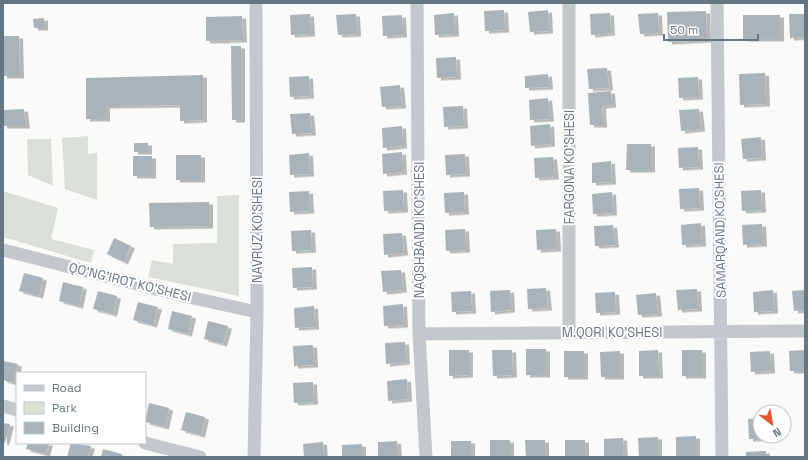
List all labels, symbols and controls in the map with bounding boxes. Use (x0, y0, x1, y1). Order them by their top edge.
scale bar (664, 16, 758, 42)
text: 50 m (670, 22, 698, 38)
street label: FARGONA KO'SHESI (561, 110, 578, 224)
street label: NAQSHBANDI KO'SHESI (411, 162, 428, 298)
street label: SAMARQAND KO'SHESI (710, 162, 730, 298)
street label: NAVRUZ KO'SHESI (249, 177, 266, 283)
street label: QO'NG'IROT KO'SHESI (67, 259, 193, 305)
street label: M.QORI KO'SHESI (562, 324, 662, 341)
legend (16, 372, 146, 444)
text: Road (52, 380, 81, 396)
text: Park (52, 400, 77, 416)
north arrow (752, 404, 792, 444)
text: Building (52, 420, 99, 436)
text: N (770, 425, 784, 440)

